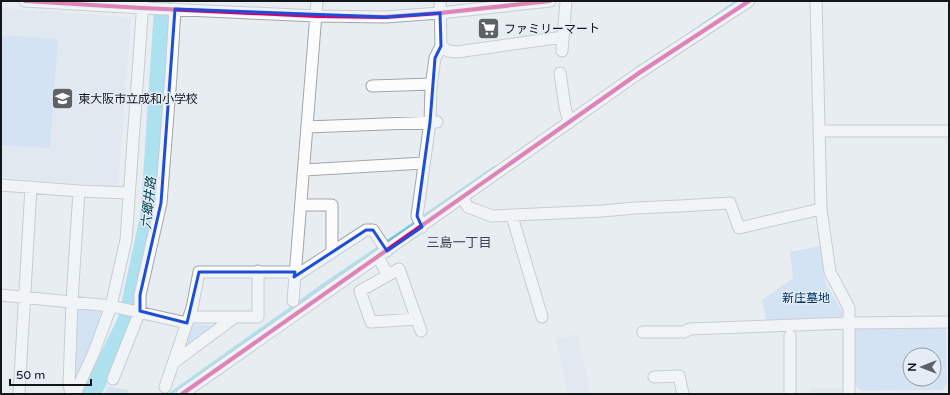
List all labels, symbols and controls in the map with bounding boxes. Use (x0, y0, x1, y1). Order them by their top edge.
supermarket icon: ファミリーマート (476, 16, 502, 42)
place label: ファミリーマート (504, 22, 600, 36)
school or university icon: 東大阪市立成和小学校 (50, 86, 76, 112)
place label: 東大阪市立成和小学校 (78, 92, 198, 106)
water label: 六郷井路 (138, 175, 160, 230)
district label: 三島一丁目 (426, 235, 492, 251)
park label: 新庄墓地 (782, 291, 830, 305)
north arrow (902, 347, 942, 387)
scale bar (10, 361, 91, 387)
text: N (906, 363, 919, 371)
text: 50 m (16, 368, 45, 382)

